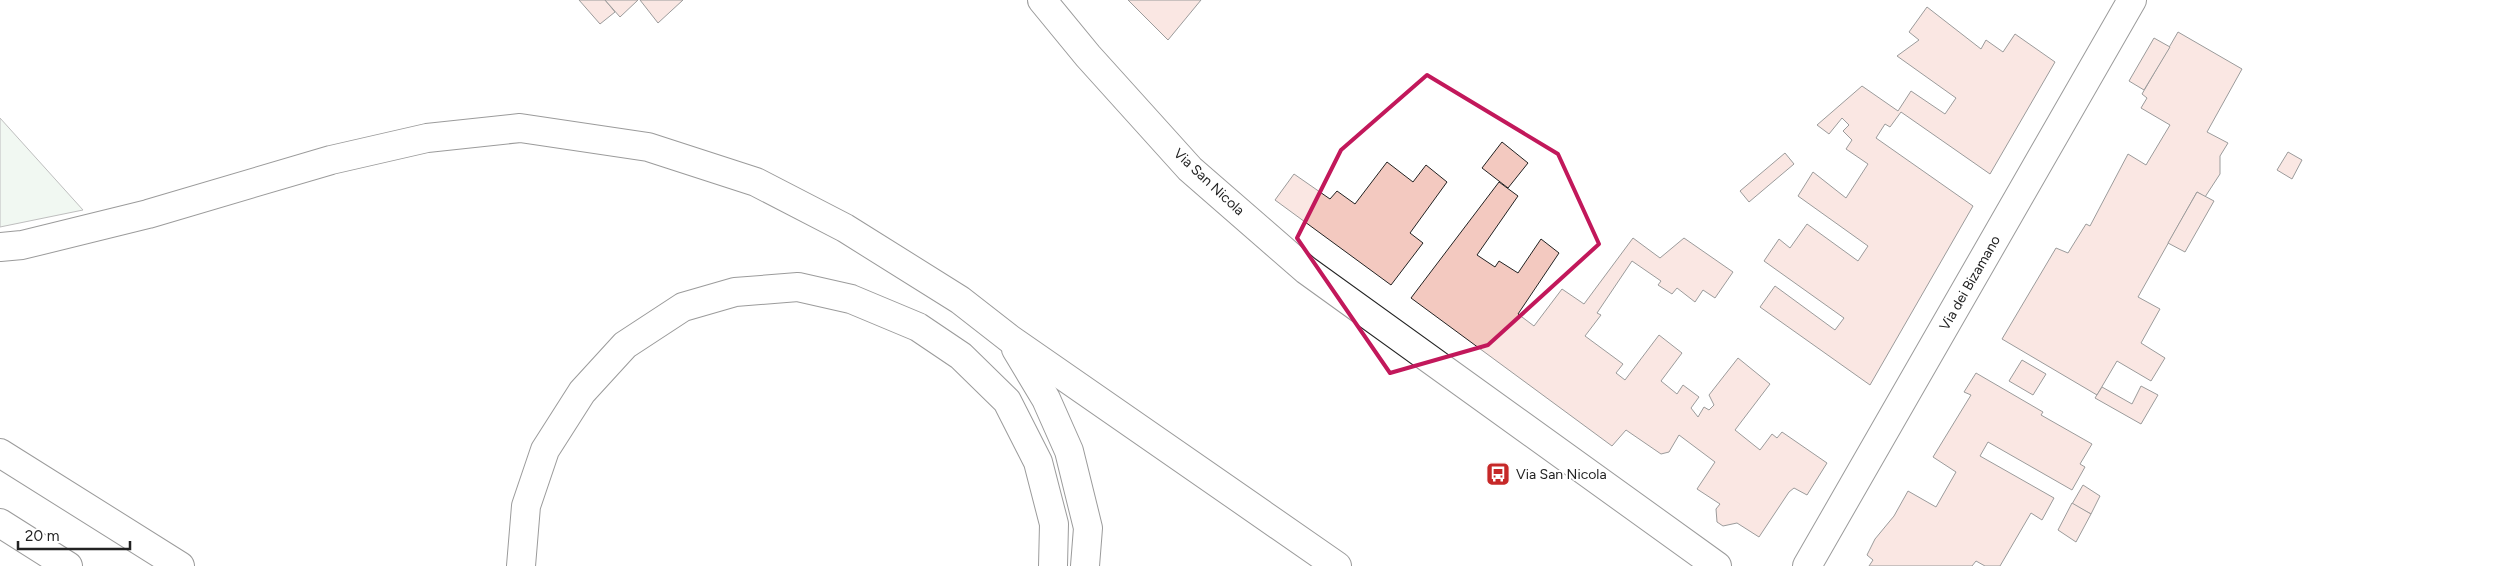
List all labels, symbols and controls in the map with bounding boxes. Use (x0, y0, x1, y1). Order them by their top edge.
street label: Via San Nicola (1170, 145, 1248, 219)
street label: Via dei Bizamano (1936, 232, 2004, 334)
bus stop icon: Via San Nicola (1485, 461, 1511, 487)
place label: Via San Nicola (1516, 466, 1607, 483)
scale bar (18, 518, 130, 550)
text: 20 m (25, 527, 59, 545)

